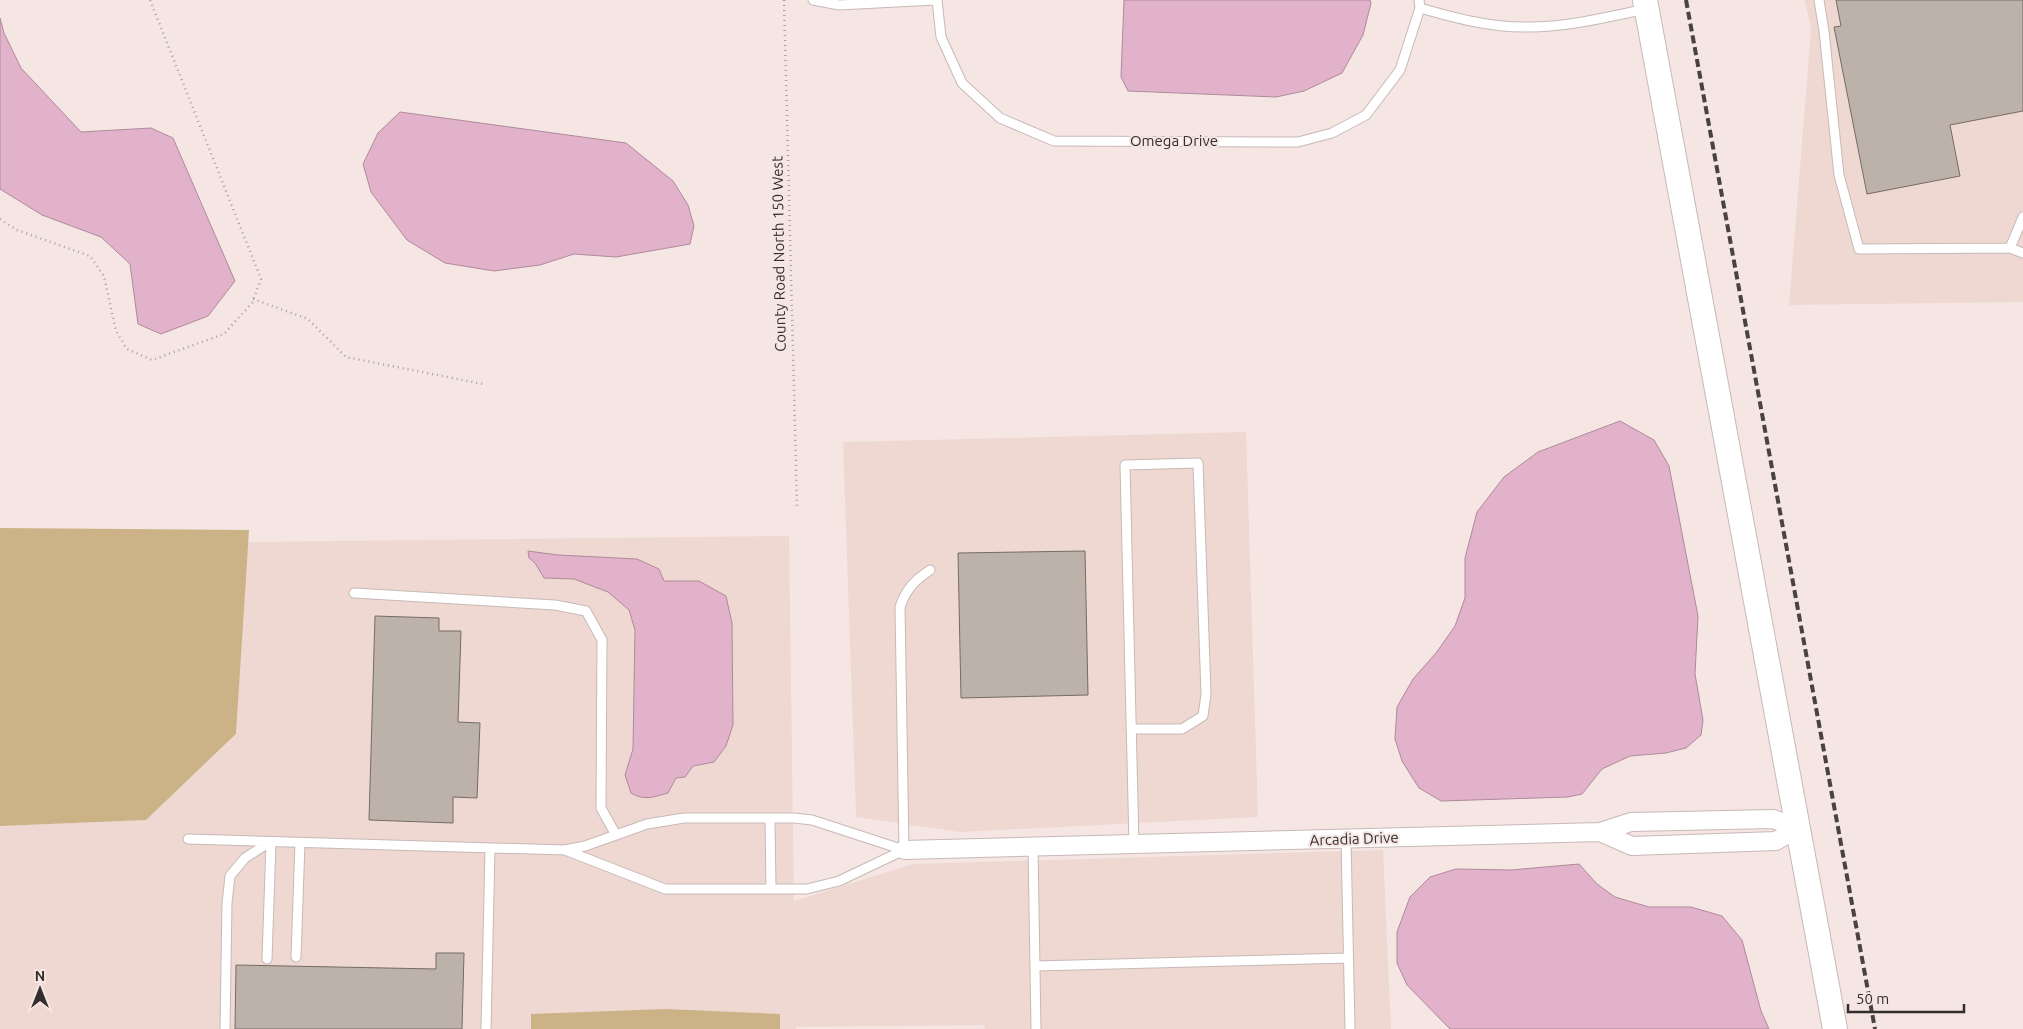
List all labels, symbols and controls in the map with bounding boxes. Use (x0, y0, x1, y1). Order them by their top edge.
street label: Omega Drive (1130, 132, 1218, 149)
street label: County Road North 150 West (768, 156, 789, 352)
street label: Arcadia Drive (1309, 828, 1399, 849)
north arrow (15, 964, 65, 1014)
text: N (35, 968, 45, 984)
scale bar (1848, 982, 1964, 1014)
text: 50 m (1856, 990, 1889, 1007)

